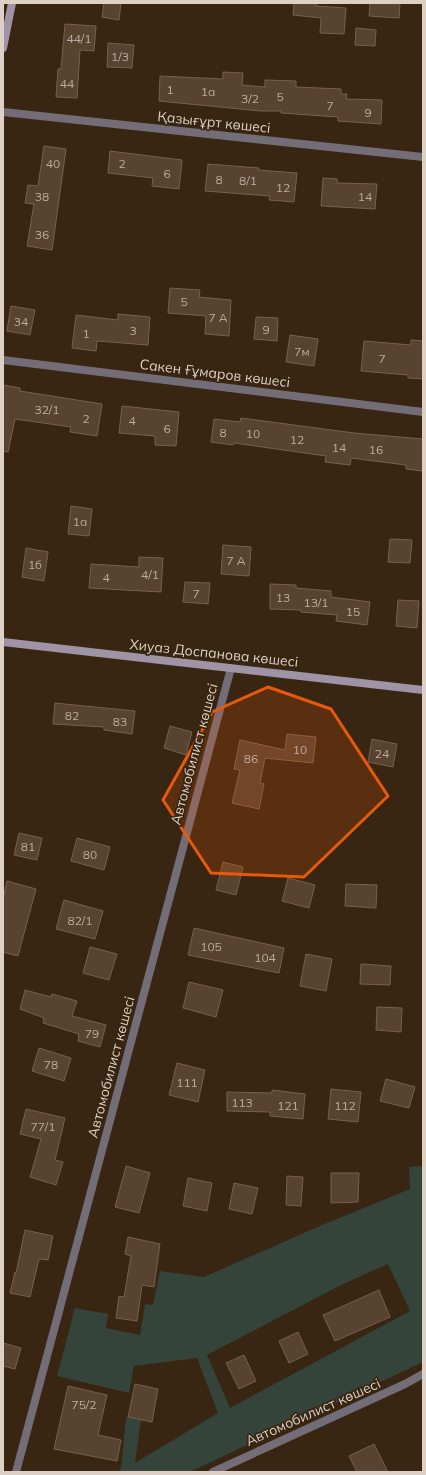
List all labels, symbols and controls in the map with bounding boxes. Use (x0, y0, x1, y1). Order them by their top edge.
house number: 44/1 (66, 31, 92, 46)
house number: 1/3 (111, 49, 129, 64)
house number: 44 (60, 76, 74, 91)
house number: 1 (166, 82, 174, 97)
house number: 1а (201, 84, 215, 99)
house number: 5 (276, 89, 284, 104)
house number: 3/2 (241, 91, 259, 106)
house number: 7 (326, 98, 334, 113)
house number: 9 (364, 105, 372, 120)
street label: Қазығұрт көшесі (157, 107, 271, 137)
house number: 40 (46, 156, 60, 171)
house number: 2 (118, 156, 126, 171)
house number: 6 (163, 166, 171, 181)
house number: 8 (215, 172, 223, 187)
house number: 8/1 (239, 173, 257, 188)
house number: 12 (276, 180, 290, 195)
house number: 38 (35, 189, 49, 204)
house number: 14 (358, 189, 372, 204)
house number: 36 (35, 227, 49, 242)
house number: 5 (180, 294, 188, 309)
house number: 7 А (208, 310, 228, 325)
house number: 34 (14, 314, 28, 329)
house number: 9 (262, 322, 270, 337)
house number: 3 (129, 323, 137, 338)
house number: 1 (82, 326, 90, 341)
house number: 7м (294, 344, 310, 359)
house number: 7 (378, 351, 386, 366)
street label: Сакен Ғұмаров көшесі (139, 355, 291, 391)
house number: 32/1 (34, 402, 60, 417)
house number: 2 (82, 411, 90, 426)
house number: 4 (128, 413, 136, 428)
house number: 6 (163, 421, 171, 436)
house number: 8 (219, 425, 227, 440)
house number: 10 (246, 426, 260, 441)
house number: 12 (290, 432, 304, 447)
house number: 14 (332, 440, 346, 455)
house number: 16 (369, 442, 383, 457)
house number: 1а (73, 514, 87, 529)
house number: 7 А (226, 553, 246, 568)
house number: 1б (28, 557, 42, 572)
house number: 4/1 (141, 567, 159, 582)
house number: 4 (102, 570, 110, 585)
house number: 7 (192, 586, 200, 601)
house number: 13 (276, 590, 290, 605)
house number: 13/1 (303, 595, 329, 610)
house number: 15 (346, 604, 360, 619)
street label: Хиуаз Доспанова көшесі (129, 635, 299, 671)
street label: Автомобилист көшесі (166, 681, 222, 827)
house number: 82 (65, 708, 79, 723)
house number: 83 (113, 714, 127, 729)
house number: 10 (293, 742, 307, 757)
house number: 24 (375, 746, 389, 761)
house number: 86 (244, 751, 258, 766)
house number: 81 (21, 839, 35, 854)
house number: 80 (83, 847, 97, 862)
house number: 82/1 (67, 913, 93, 928)
house number: 105 (200, 939, 222, 954)
house number: 104 (254, 950, 276, 965)
street label: Автомобилист көшесі (83, 994, 139, 1140)
house number: 79 (85, 1026, 99, 1041)
house number: 78 (44, 1057, 58, 1072)
house number: 111 (176, 1075, 198, 1090)
house number: 113 (231, 1095, 253, 1110)
house number: 121 (277, 1098, 299, 1113)
house number: 112 (334, 1098, 356, 1113)
house number: 77/1 (30, 1119, 56, 1134)
street label: Автомобилист көшесі (243, 1374, 383, 1450)
house number: 75/2 (71, 1397, 97, 1412)

